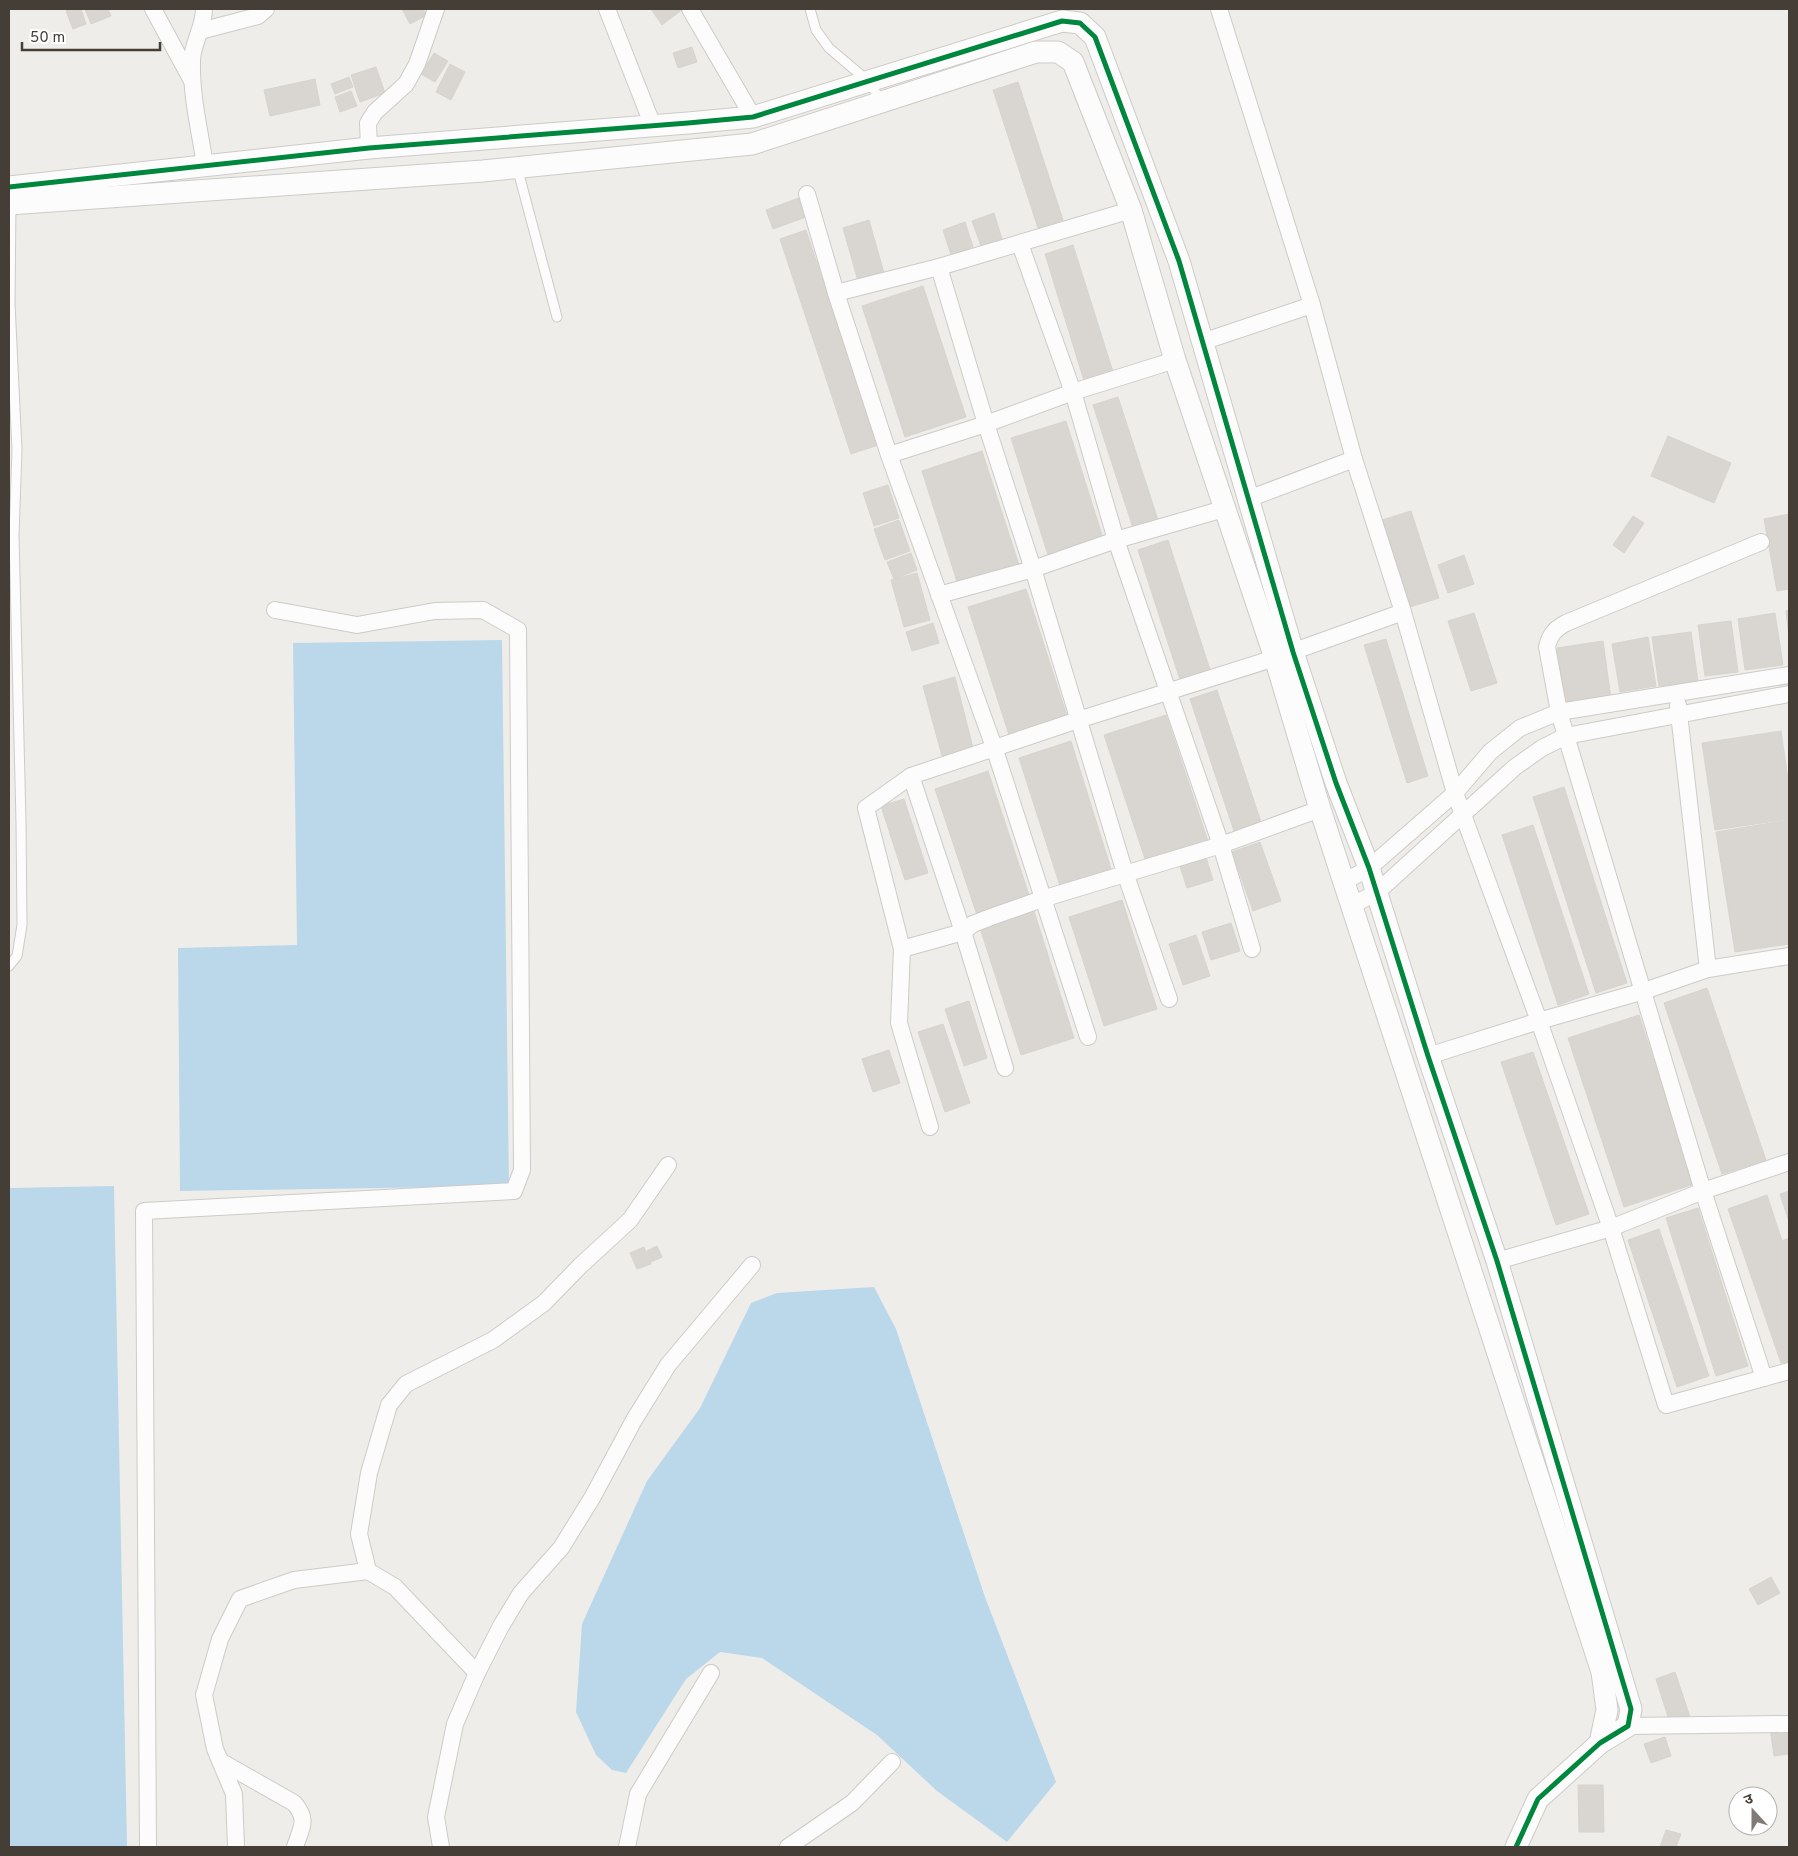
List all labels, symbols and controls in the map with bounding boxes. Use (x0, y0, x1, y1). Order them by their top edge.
scale bar (22, 20, 160, 52)
text: 50 m (30, 29, 65, 48)
north arrow (1728, 1786, 1778, 1836)
text: उ (1742, 1791, 1756, 1810)

